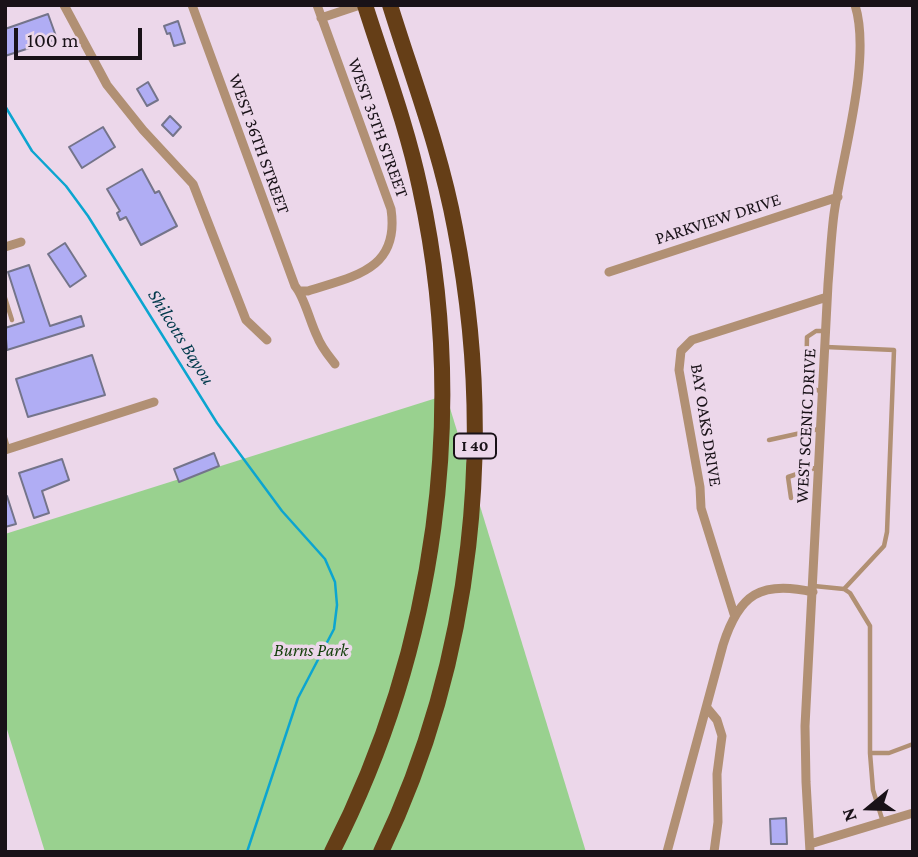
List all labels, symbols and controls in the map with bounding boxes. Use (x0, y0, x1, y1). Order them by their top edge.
scale bar (18, 14, 145, 58)
text: 100 m (27, 28, 79, 52)
street label: WEST 35TH STREET (343, 55, 413, 201)
street label: WEST 36TH STREET (224, 71, 294, 217)
street label: PARKVIEW DRIVE (653, 189, 783, 249)
water label: Shilcotts Bayou (143, 285, 219, 389)
street label: WEST SCENIC DRIVE (791, 348, 821, 504)
street label: BAY OAKS DRIVE (686, 362, 726, 488)
road number: I 40 (454, 434, 496, 458)
park label: Burns Park (274, 639, 348, 661)
north arrow (834, 773, 904, 843)
text: N (837, 805, 861, 825)

